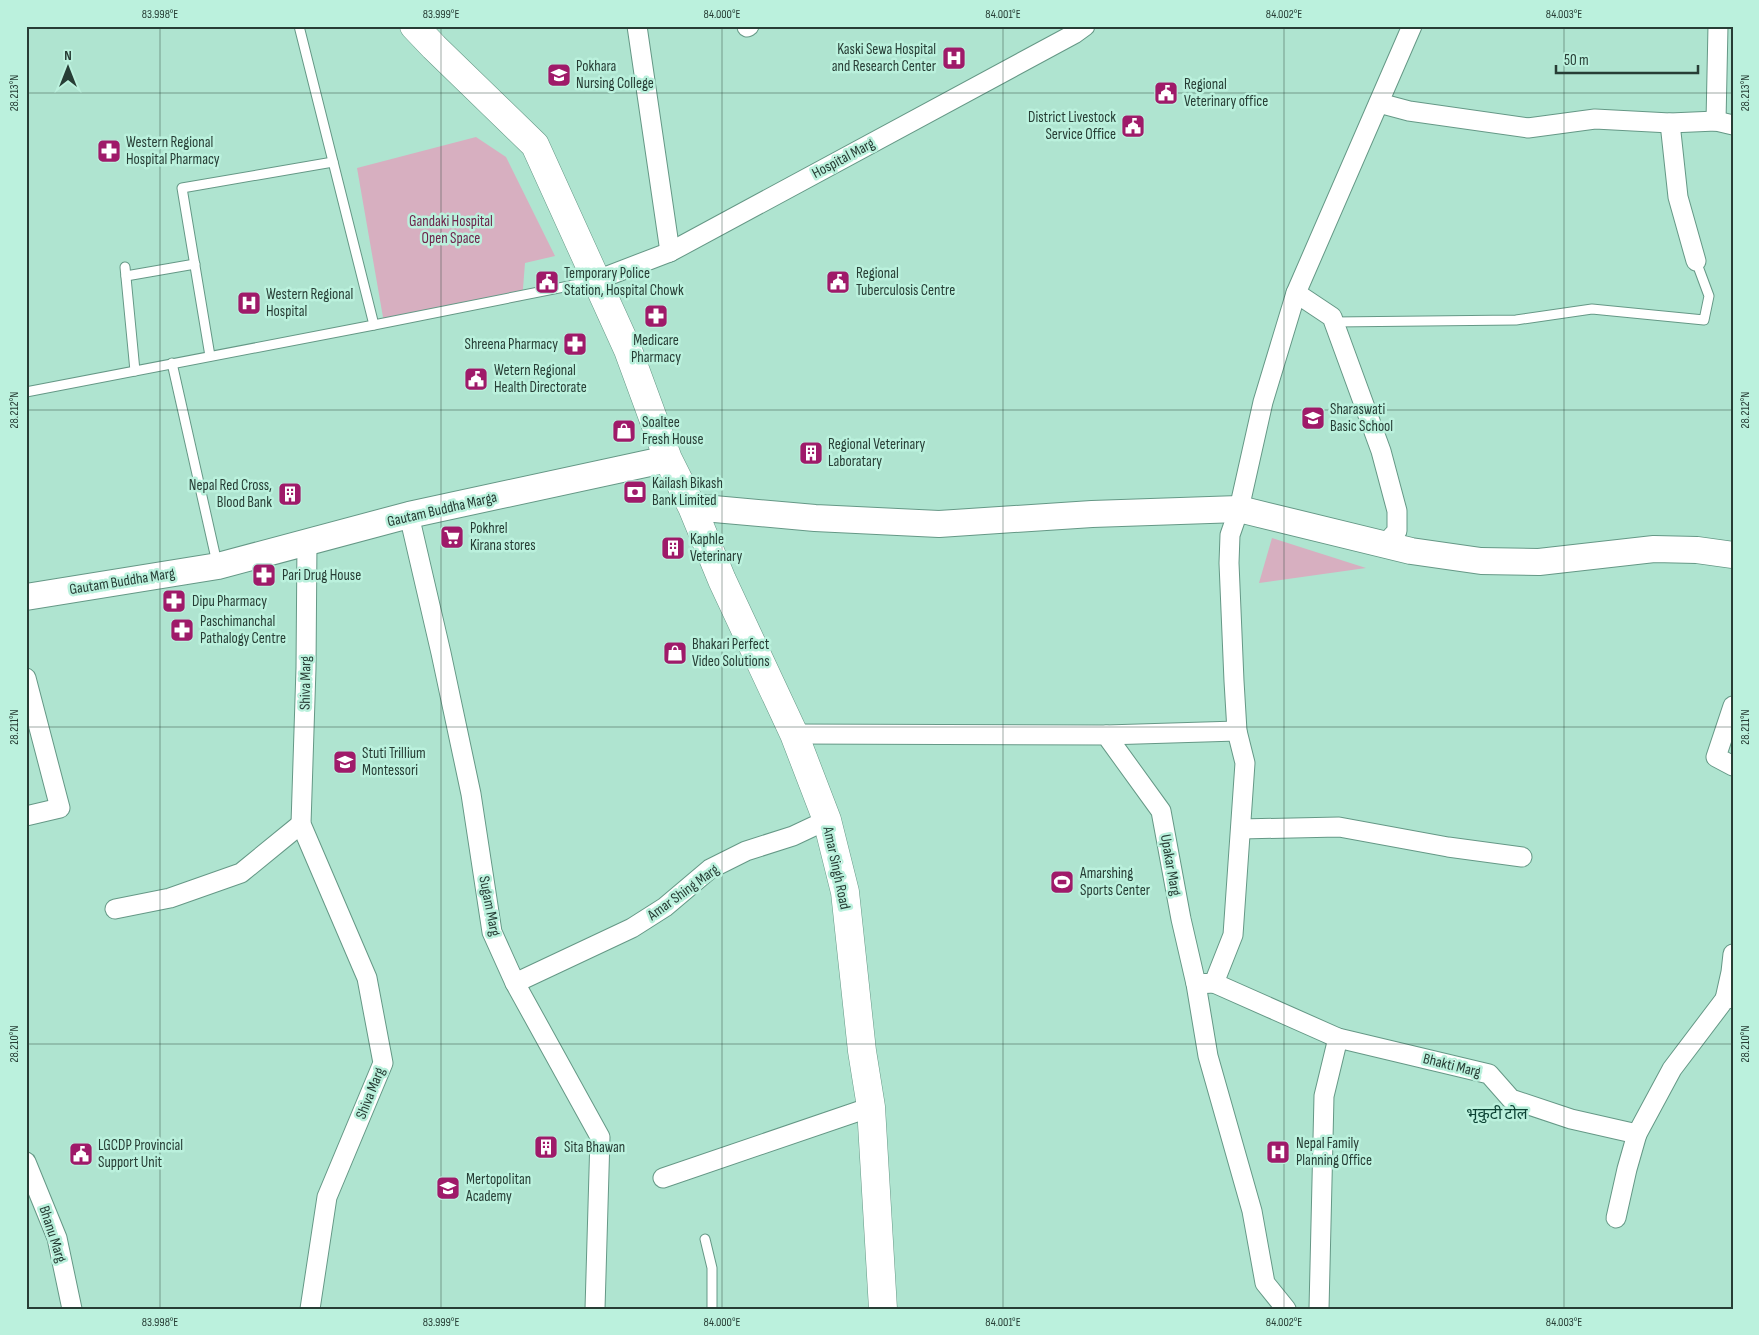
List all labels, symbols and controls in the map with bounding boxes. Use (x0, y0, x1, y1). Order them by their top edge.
text: 83.998°E (142, 7, 178, 22)
text: 83.999°E (423, 7, 459, 22)
text: 84.000°E (704, 7, 741, 22)
text: 84.001°E (985, 7, 1021, 22)
text: 84.002°E (1266, 7, 1302, 22)
text: 84.003°E (1546, 7, 1582, 22)
place label: Kaski Sewa Hospital and Research Center (832, 40, 937, 76)
north arrow (42, 42, 92, 92)
scale bar (1556, 42, 1699, 74)
hospital icon: Kaski Sewa Hospital and Research Center (941, 45, 967, 71)
text: N (64, 47, 72, 64)
text: 50 m (1564, 51, 1589, 70)
place label: Pokhara Nursing College (576, 57, 654, 93)
school or university icon: Pokhara Nursing College (546, 62, 572, 88)
text: 28.213°N (7, 75, 22, 111)
place label: Regional Veterinary office (1184, 75, 1268, 111)
text: 28.213°N (1738, 75, 1753, 111)
public building icon: Regional Veterinary office (1153, 80, 1179, 106)
place label: District Livestock Service Office (1028, 108, 1116, 144)
public building icon: District Livestock Service Office (1120, 113, 1146, 139)
place label: Western Regional Hospital Pharmacy (126, 133, 220, 169)
street label: Hospital Marg (809, 134, 878, 183)
pharmacy icon: Western Regional Hospital Pharmacy (96, 138, 122, 164)
park label: Gandaki Hospital Open Space (409, 212, 493, 248)
place label: Temporary Police Station, Hospital Chowk (564, 264, 684, 300)
place label: Regional Tuberculosis Centre (856, 264, 955, 300)
public building icon: Temporary Police Station, Hospital Chowk (534, 269, 560, 295)
public building icon: Regional Tuberculosis Centre (825, 269, 851, 295)
place label: Western Regional Hospital (266, 285, 353, 321)
hospital icon: Western Regional Hospital (236, 290, 262, 316)
pharmacy icon: Medicare Pharmacy (643, 303, 669, 329)
pharmacy icon: Shreena Pharmacy (562, 331, 588, 357)
place label: Medicare Pharmacy (631, 331, 681, 367)
place label: Shreena Pharmacy (465, 335, 558, 354)
place label: Wetern Regional Health Directorate (494, 361, 587, 397)
public building icon: Wetern Regional Health Directorate (463, 366, 489, 392)
text: 28.212°N (7, 392, 22, 428)
text: 28.212°N (1738, 392, 1753, 428)
place label: Sharaswati Basic School (1330, 400, 1393, 436)
school or university icon: Sharaswati Basic School (1300, 405, 1326, 431)
place label: Soaltee Fresh House (642, 413, 704, 449)
shop icon: Soaltee Fresh House (611, 418, 637, 444)
place label: Regional Veterinary Laboratary (828, 435, 926, 471)
building icon: Regional Veterinary Laboratary (798, 440, 824, 466)
place label: Kailash Bikash Bank Limited (652, 474, 723, 510)
place label: Nepal Red Cross, Blood Bank (189, 476, 272, 512)
bank icon: Kailash Bikash Bank Limited (622, 479, 648, 505)
building icon: Nepal Red Cross, Blood Bank (277, 481, 303, 507)
street label: Gautam Buddha Marga (385, 488, 499, 531)
place label: Pokhrel Kirana stores (470, 519, 536, 555)
supermarket icon: Pokhrel Kirana stores (439, 524, 465, 550)
place label: Kaphle Veterinary (690, 530, 742, 566)
building icon: Kaphle Veterinary (660, 535, 686, 561)
pharmacy icon: Pari Drug House (251, 562, 277, 588)
street label: Gautam Buddha Marg (68, 564, 176, 599)
place label: Pari Drug House (282, 566, 361, 585)
pharmacy icon: Dipu Pharmacy (161, 588, 187, 614)
place label: Dipu Pharmacy (192, 592, 267, 611)
place label: Paschimanchal Pathalogy Centre (200, 612, 286, 648)
pharmacy icon: Paschimanchal Pathalogy Centre (169, 617, 195, 643)
place label: Bhakari Perfect Video Solutions (692, 635, 770, 671)
shop icon: Bhakari Perfect Video Solutions (662, 640, 688, 666)
street label: Shiva Marg (296, 656, 315, 710)
text: 28.211°N (7, 709, 22, 745)
text: 28.211°N (1738, 709, 1753, 745)
place label: Stuti Trillium Montessori (362, 744, 426, 780)
school or university icon: Stuti Trillium Montessori (332, 749, 358, 775)
street label: Amar Singh Road (818, 824, 855, 911)
street label: Upakar Marg (1156, 833, 1185, 897)
street label: Amar Shing Marg (643, 860, 723, 925)
place label: Amarshing Sports Center (1079, 864, 1151, 900)
sports icon: Amarshing Sports Center (1049, 869, 1075, 895)
street label: Sugam Marg (474, 874, 505, 938)
text: 28.210°N (7, 1025, 22, 1063)
text: 28.210°N (1738, 1025, 1753, 1063)
street label: Bhakti Marg (1421, 1049, 1483, 1082)
street label: Shiva Marg (352, 1065, 389, 1122)
district label: भृकुटी टोल (1466, 1105, 1529, 1124)
building icon: Sita Bhawan (533, 1134, 559, 1160)
place label: Nepal Family Planning Office (1296, 1134, 1372, 1170)
place label: LGCDP Provincial Support Unit (98, 1136, 183, 1172)
place label: Sita Bhawan (564, 1138, 625, 1157)
hospital icon: Nepal Family Planning Office (1265, 1139, 1291, 1165)
public building icon: LGCDP Provincial Support Unit (68, 1141, 94, 1167)
place label: Mertopolitan Academy (465, 1170, 531, 1206)
school or university icon: Mertopolitan Academy (435, 1175, 461, 1201)
street label: Bhanu Marg (34, 1203, 71, 1265)
text: 83.998°E (142, 1315, 178, 1330)
text: 83.999°E (423, 1315, 459, 1330)
text: 84.000°E (704, 1315, 741, 1330)
text: 84.001°E (985, 1315, 1021, 1330)
text: 84.002°E (1266, 1315, 1302, 1330)
text: 84.003°E (1546, 1315, 1582, 1330)

